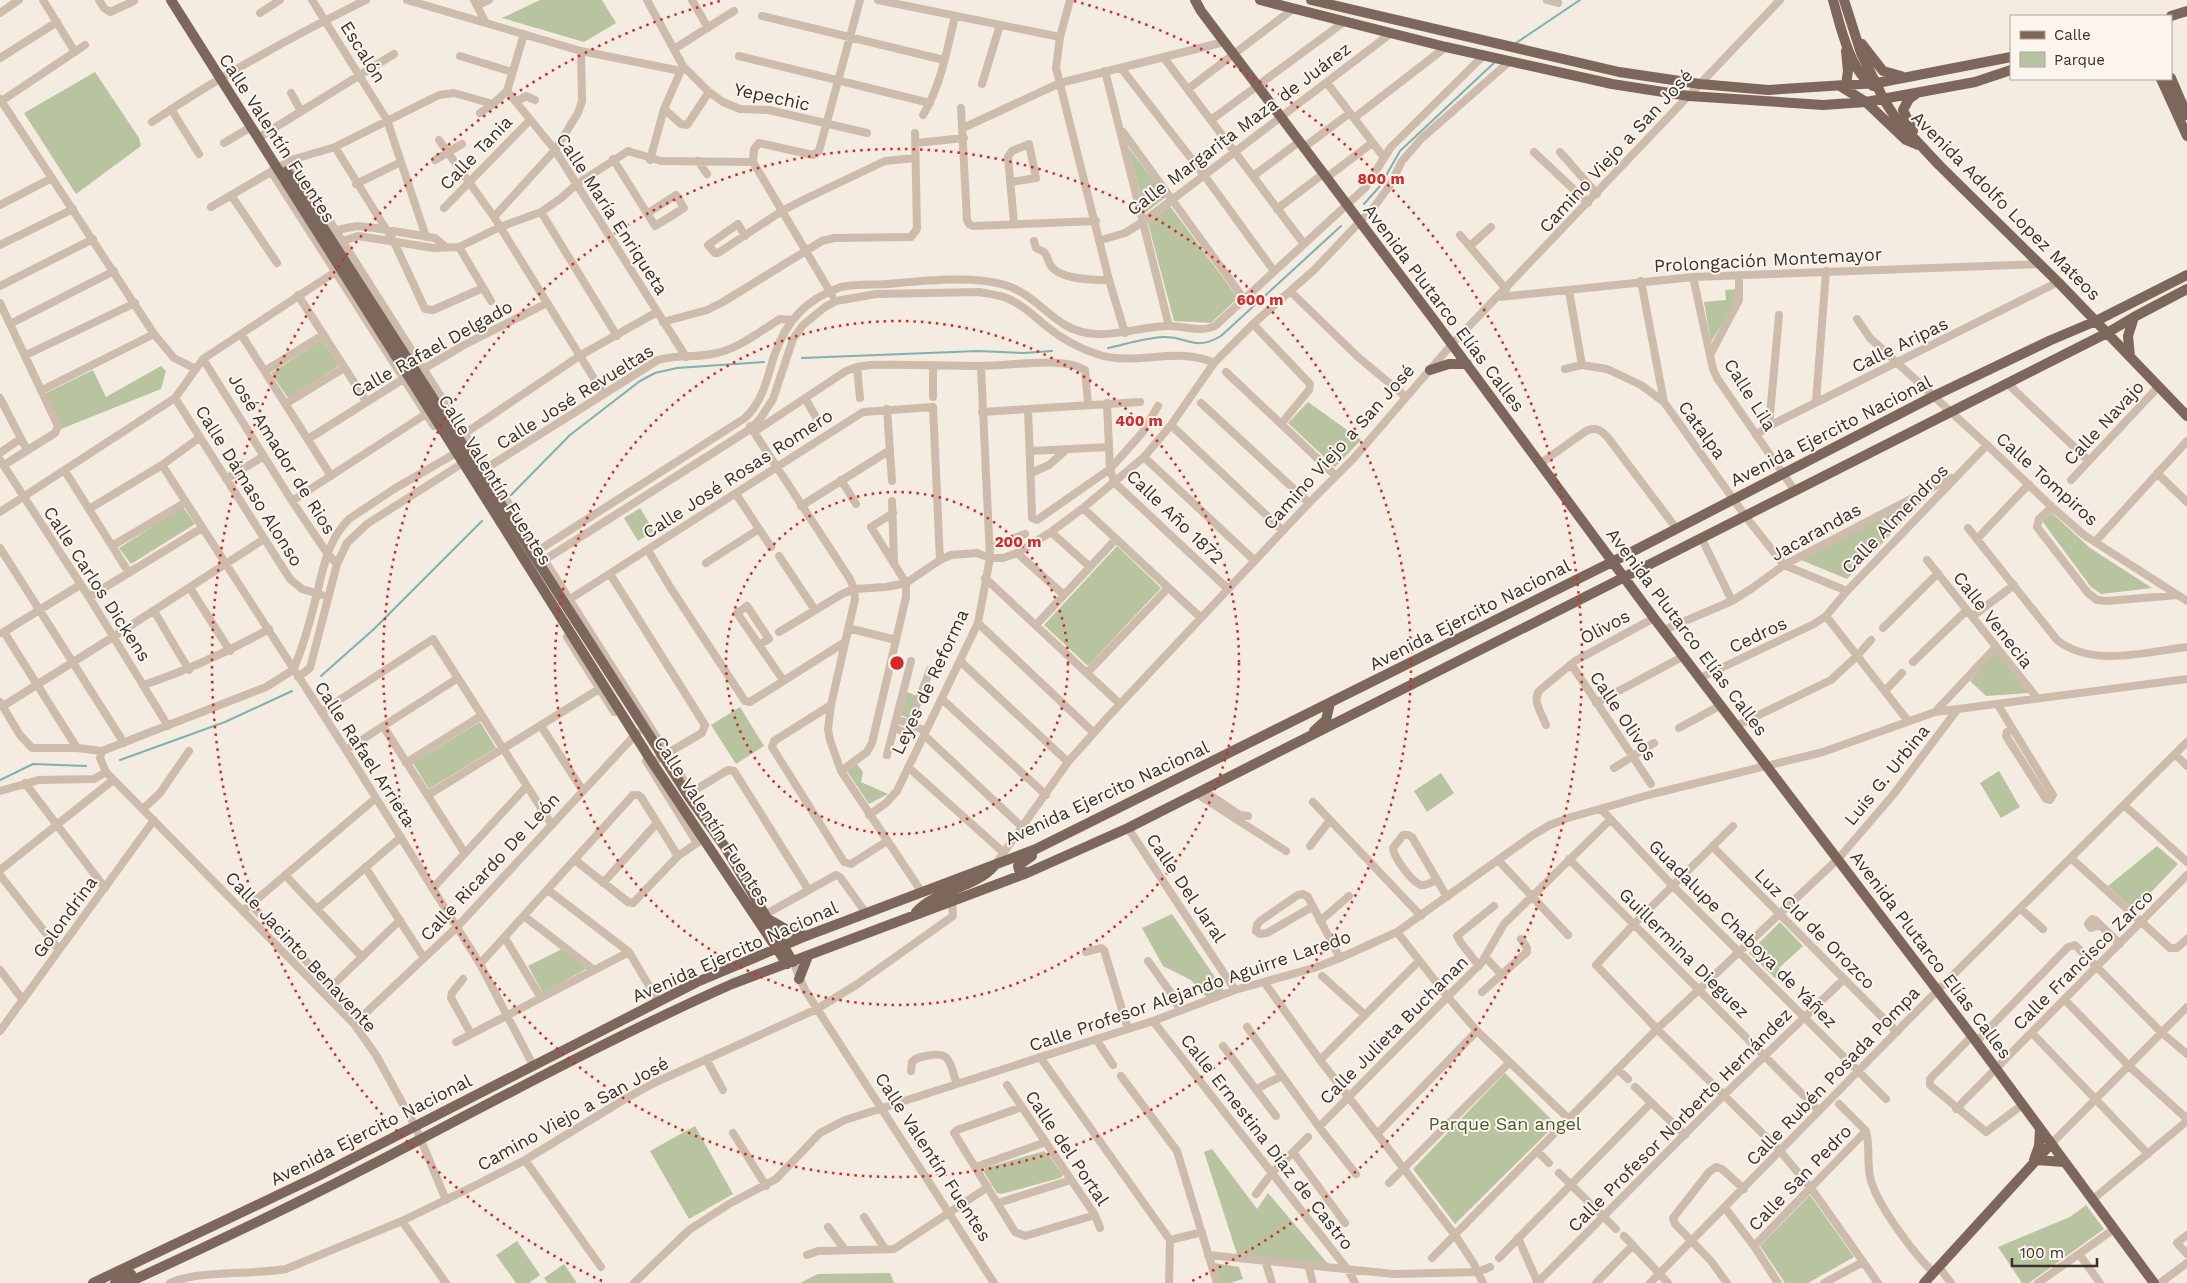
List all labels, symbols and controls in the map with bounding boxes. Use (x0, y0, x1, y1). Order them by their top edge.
legend (2010, 15, 2172, 80)
street label: Escalón (336, 17, 391, 86)
text: Calle (2054, 26, 2091, 44)
street label: Calle Margarita Maza de Juárez (1123, 38, 1355, 220)
street label: Calle Valentín Fuentes (215, 49, 340, 226)
text: Parque (2054, 51, 2105, 69)
street label: Camino Viejo a San José (1534, 65, 1697, 237)
street label: Yepechic (732, 78, 812, 115)
street label: Avenida Adolfo Lopez Mateos (1908, 107, 2105, 304)
street label: Calle Tania (435, 111, 516, 194)
street label: Calle María Enriqueta (552, 129, 673, 299)
text: 800 m (1357, 170, 1405, 188)
street label: Avenida Plutarco Elías Calles (1359, 200, 1529, 416)
street label: Prolongación Montemayor (1653, 243, 1882, 276)
text: 600 m (1237, 291, 1283, 309)
street label: Calle Rafael Delgado (348, 296, 516, 402)
street label: Calle Aripas (1848, 312, 1951, 377)
street label: Calle José Revueltas (492, 340, 657, 454)
street label: Calle Lila (1720, 355, 1781, 435)
street label: Camino Viejo a San José (1259, 360, 1419, 534)
street label: José Amador de Rios (224, 370, 340, 538)
street label: Avenida Ejercito Nacional (1727, 370, 1935, 491)
street label: Calle Navajo (2059, 376, 2148, 469)
street label: Calle Valentín Fuentes (434, 391, 557, 569)
street label: Catalpa (1674, 396, 1731, 463)
street label: Calle Dámaso Alonso (191, 401, 308, 570)
street label: Calle José Rosas Romero (639, 404, 837, 543)
text: 400 m (1115, 412, 1163, 430)
street label: Calle Tompiros (1992, 427, 2103, 530)
street label: Calle Almendros (1837, 460, 1952, 578)
street label: Calle Año 1872 (1122, 465, 1228, 568)
street label: Jacarandas (1767, 498, 1864, 565)
street label: Calle Carlos Dickens (39, 502, 155, 665)
street label: Avenida Plutarco Elías Calles (1602, 524, 1772, 740)
text: 200 m (995, 533, 1041, 551)
street label: Avenida Ejercito Nacional (1366, 554, 1574, 675)
street label: Calle Venecia (1949, 567, 2038, 672)
street label: Olivos (1576, 605, 1633, 648)
street label: Leyes de Reforma (887, 606, 972, 758)
street label: Cedros (1726, 612, 1790, 657)
centre of rings (888, 654, 906, 672)
street label: Calle Olivos (1586, 667, 1661, 764)
street label: Calle Rafael Arrieta (311, 677, 420, 830)
street label: Luis G. Urbina (1840, 720, 1934, 829)
street label: Calle Valentín Fuentes (650, 732, 775, 909)
street label: Avenida Ejercito Nacional (1001, 736, 1213, 849)
street label: Calle Ricardo De León (416, 788, 564, 945)
street label: Calle Del Jaral (1142, 829, 1231, 947)
street label: Guadalupe Chaboya de Yáñez (1645, 835, 1842, 1032)
street label: Avenida Plutarco Elías Calles (1846, 847, 2016, 1063)
street label: Luz CId de Orozco (1751, 864, 1880, 993)
street label: Calle Jacinto Benavente (221, 867, 381, 1036)
street label: Golondrina (28, 872, 101, 962)
street label: Guillermina Dieguez (1615, 883, 1754, 1022)
street label: Calle Francisco Zarco (2008, 885, 2157, 1034)
street label: Avenida Ejercito Nacional (629, 896, 841, 1006)
street label: Calle Profesor Alejando Aguirre Laredo (1026, 925, 1353, 1056)
street label: Calle Julieta Buchanan (1315, 951, 1472, 1108)
street label: Calle Rubén Posada Pompa (1742, 982, 1924, 1169)
street label: Calle Profesor Norberto Hernández (1563, 1003, 1796, 1236)
street label: Calle Ernestina Díaz de Castro (1177, 1030, 1358, 1254)
street label: Camino Viejo a San José (473, 1052, 672, 1175)
street label: Calle Valentín Fuentes (871, 1068, 996, 1245)
street label: Avenida Ejercito Nacional (267, 1069, 475, 1190)
street label: Calle del Portal (1021, 1086, 1114, 1210)
park label: Parque San angel (1429, 1113, 1582, 1134)
street label: Calle San Pedro (1744, 1120, 1856, 1235)
scale bar (2012, 1236, 2097, 1268)
text: 100 m (2020, 1244, 2064, 1262)

